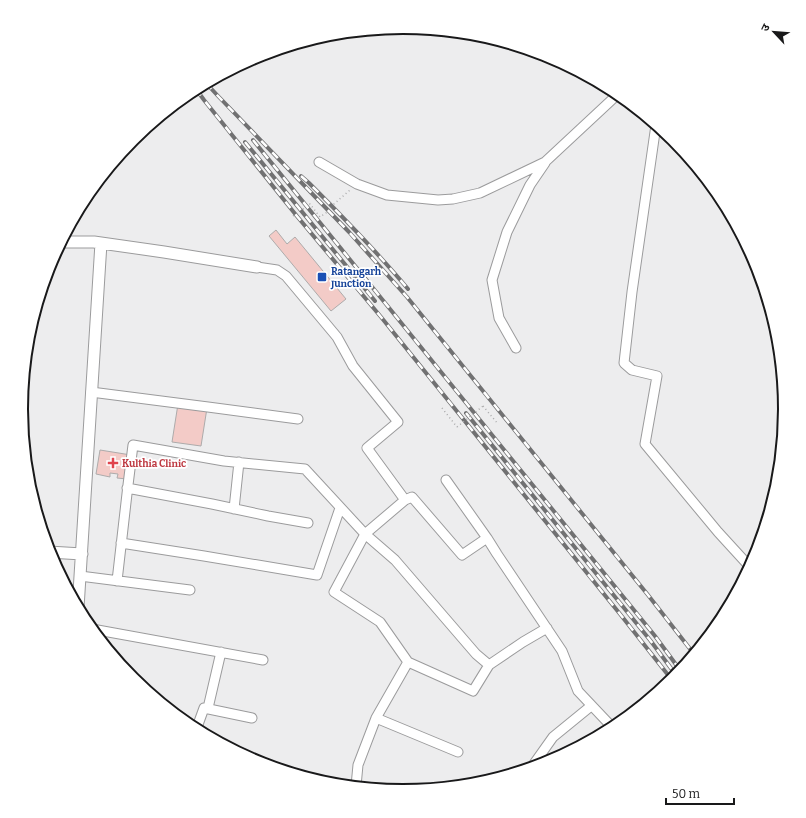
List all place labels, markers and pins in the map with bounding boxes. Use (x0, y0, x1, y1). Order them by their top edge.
place label: Ratangarh Junction (330, 266, 382, 290)
marker: Ratangarh Junction (316, 271, 328, 283)
marker: Kulthia Clinic (107, 457, 119, 469)
place label: Kulthia Clinic (122, 458, 186, 470)

